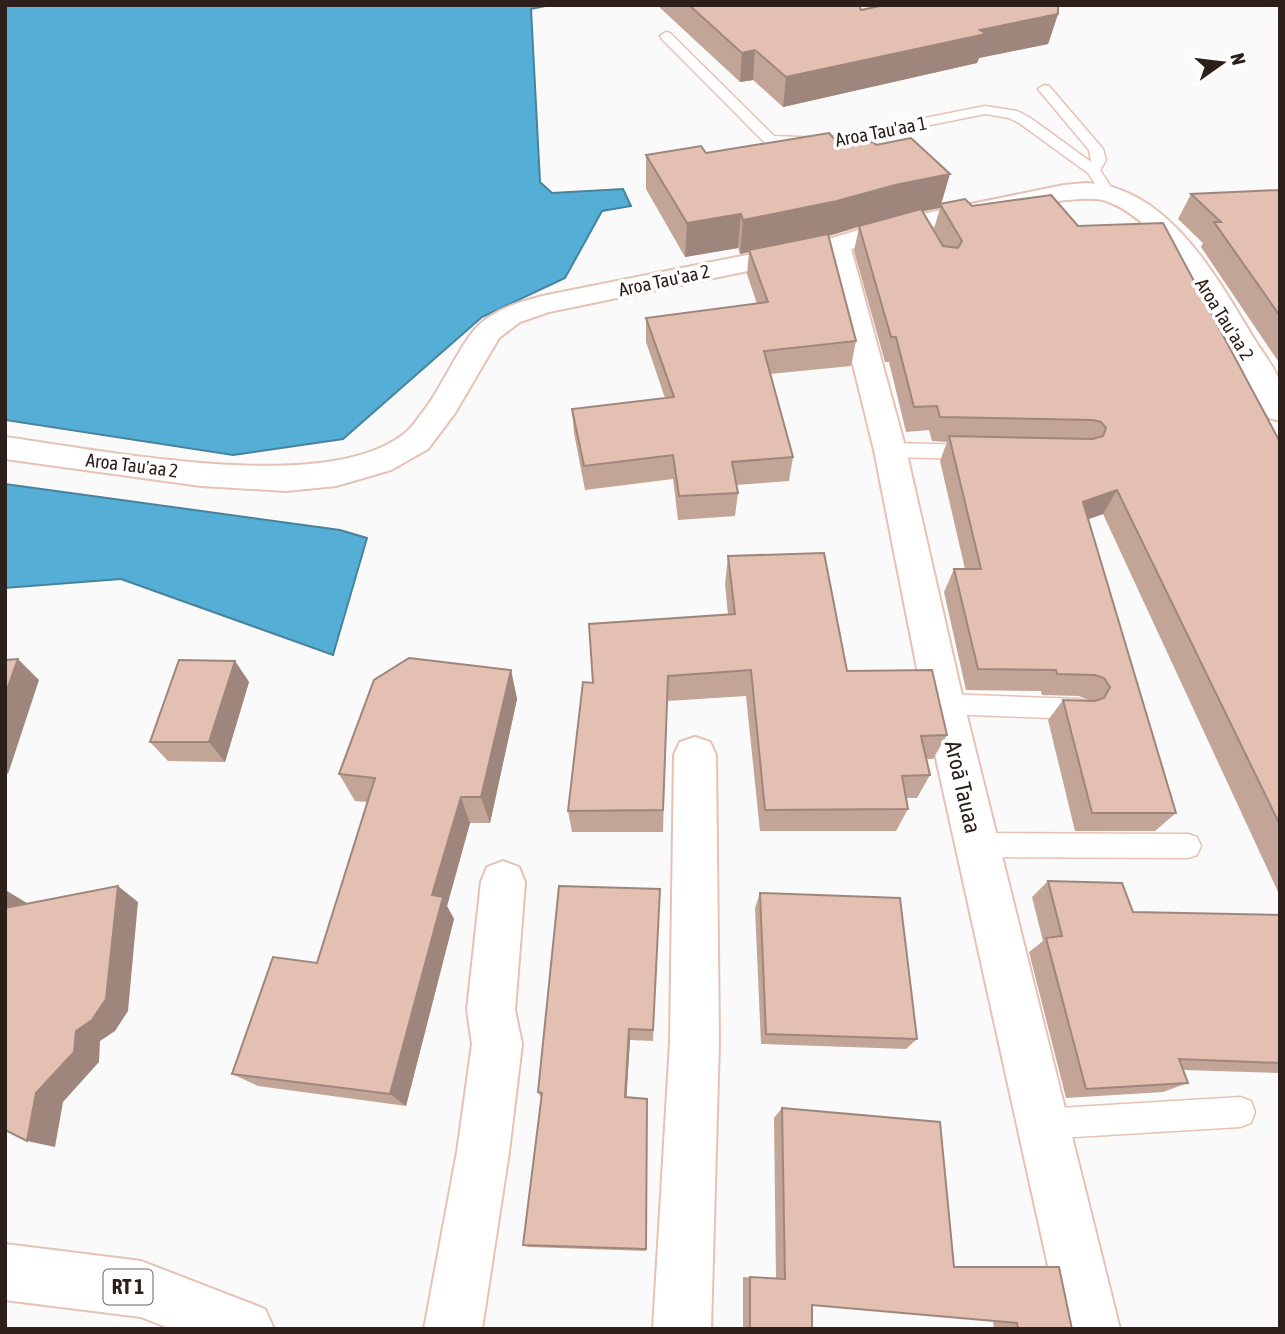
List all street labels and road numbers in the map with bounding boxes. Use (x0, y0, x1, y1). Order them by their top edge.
street label: Aroa Tau'aa 1 (833, 111, 929, 151)
street label: Aroa Tau'aa 2 (616, 260, 712, 300)
street label: Aroa Tau'aa 2 (1191, 274, 1259, 364)
street label: Aroa Tau'aa 2 (85, 448, 179, 482)
street label: Aroā Tauaa (940, 738, 986, 836)
road number: RT 1 (104, 1270, 152, 1304)

